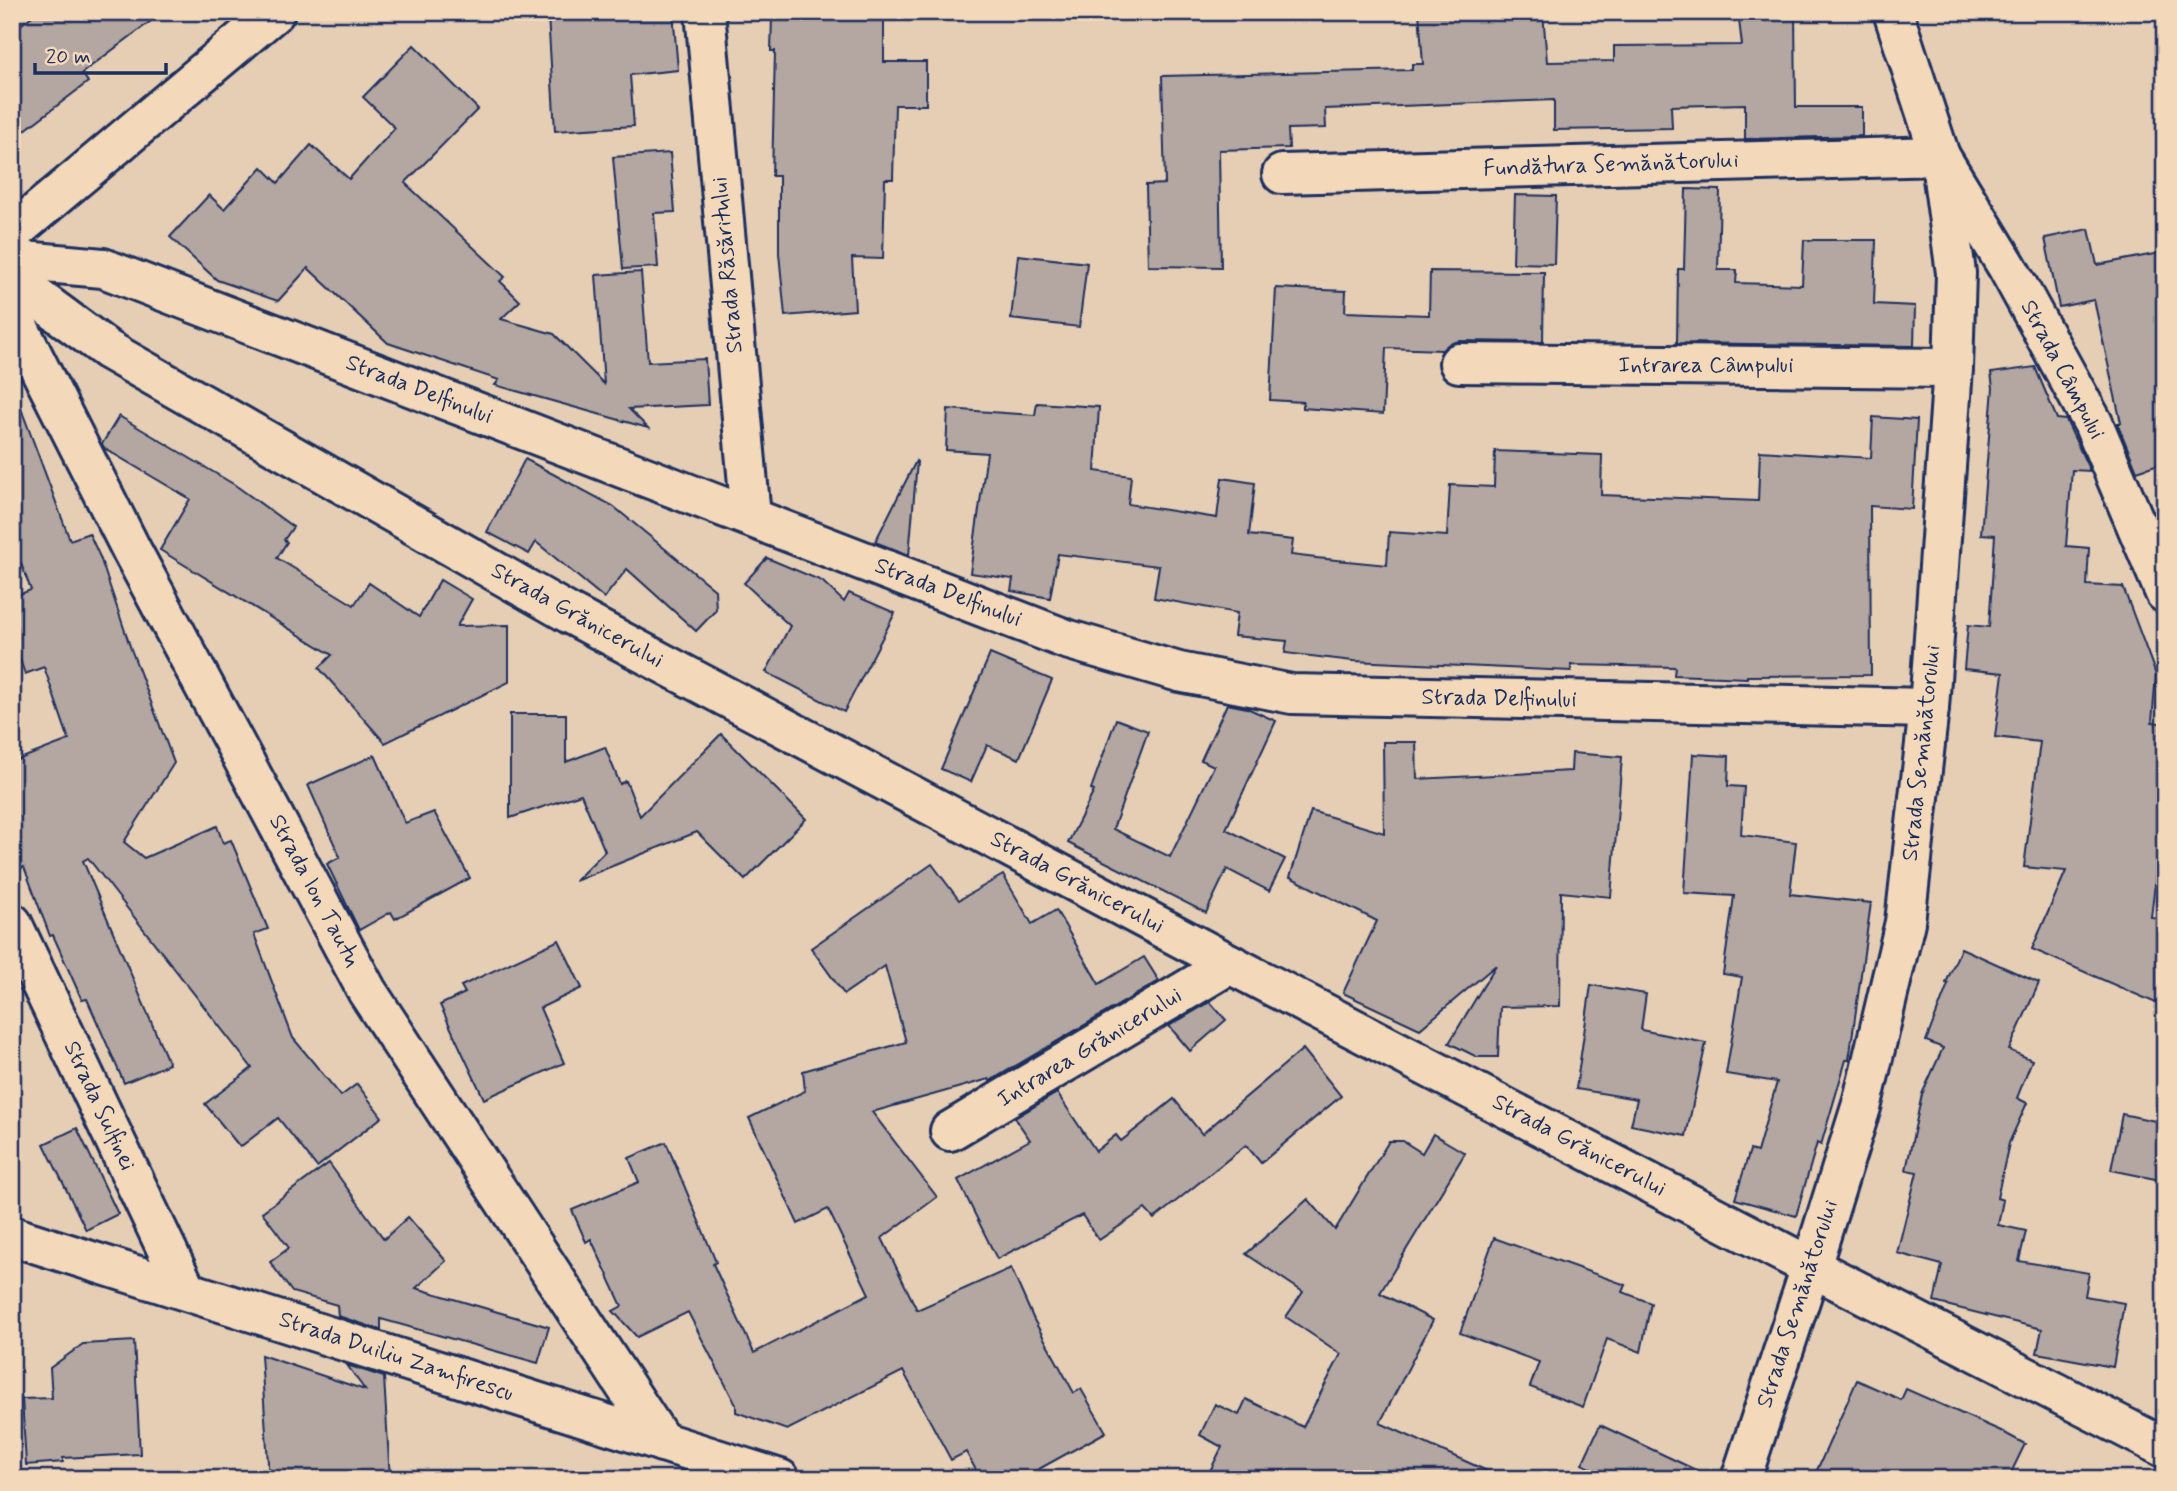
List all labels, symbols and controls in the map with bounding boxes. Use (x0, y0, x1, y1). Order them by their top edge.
scale bar (35, 32, 166, 76)
text: 20 m (46, 43, 91, 71)
street label: Fundătura Semănătorului (1483, 146, 1739, 184)
street label: Strada Răsăritului (705, 175, 751, 355)
street label: Strada Câmpului (2013, 295, 2111, 445)
street label: Strada Delfinului (341, 348, 497, 432)
street label: Intrarea Câmpului (1618, 351, 1794, 381)
street label: Strada Delfinului (870, 551, 1026, 635)
street label: Strada Grănicerului (485, 556, 669, 676)
street label: Strada Semănătorului (1896, 643, 1948, 863)
street label: Strada Delfinului (1421, 683, 1577, 715)
street label: Strada Ion Tautu (261, 810, 367, 972)
street label: Strada Grănicerului (985, 825, 1169, 941)
street label: Intrarea Grănicerului (992, 981, 1188, 1115)
street label: Strada Sulfinei (56, 1036, 142, 1176)
street label: Strada Grănicerului (1487, 1088, 1671, 1204)
street label: Strada Semănătorului (1750, 1196, 1846, 1412)
street label: Strada Duiliu Zamfirescu (275, 1305, 517, 1409)

